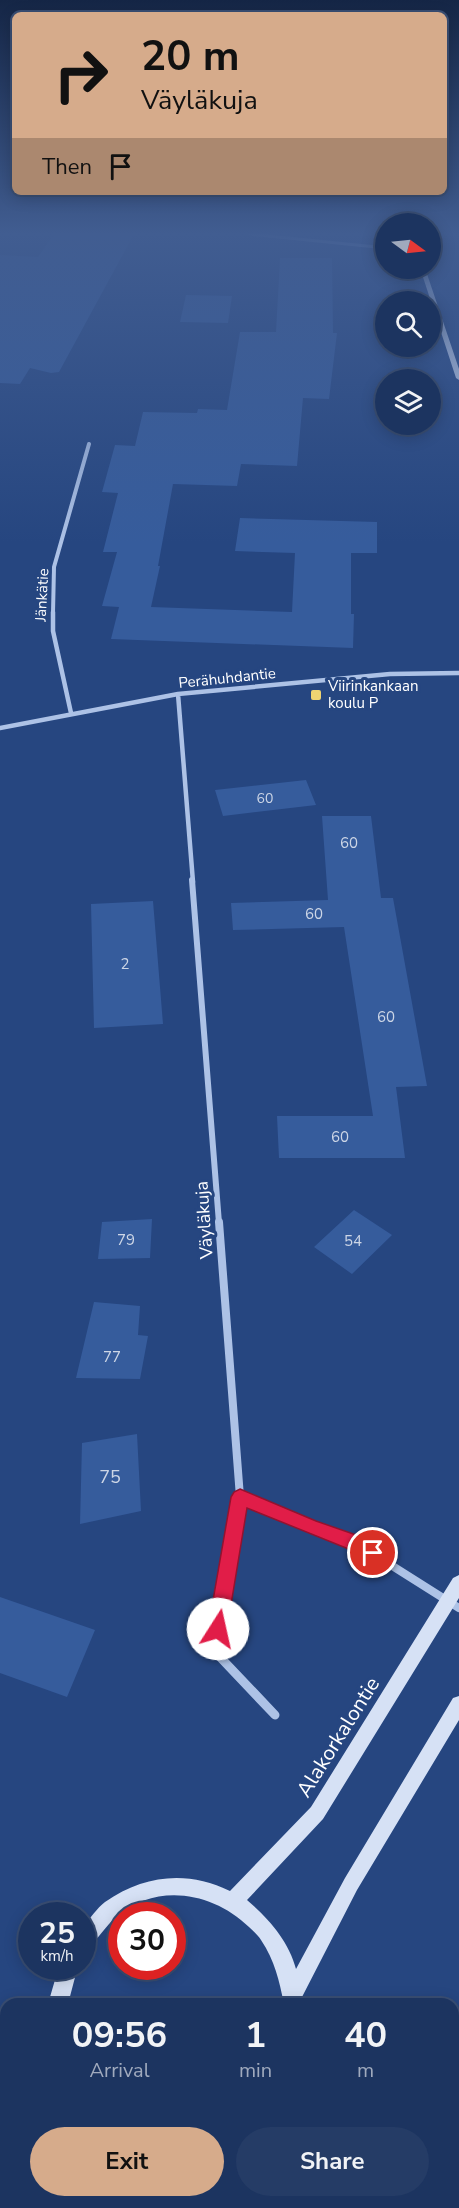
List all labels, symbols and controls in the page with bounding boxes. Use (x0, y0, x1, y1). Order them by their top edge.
text: 20 m (141, 28, 240, 85)
icon: right (42, 36, 120, 114)
text: Väyläkuja (141, 82, 258, 119)
icon: arrive (104, 150, 137, 183)
text: Then (42, 152, 92, 182)
north arrow (375, 213, 441, 279)
map controls (375, 213, 441, 435)
button: search (375, 291, 441, 357)
button: layers (375, 369, 441, 435)
street label: Jänkätie (31, 568, 53, 623)
street label: Perähuhdantie (177, 663, 277, 693)
place label: Viirinkankaan koulu P (327, 676, 418, 713)
marker: Viirinkankaan koulu P (309, 688, 323, 702)
house number: 60 (257, 789, 273, 808)
house number: 60 (340, 833, 358, 853)
house number: 60 (305, 904, 323, 924)
house number: 2 (120, 954, 130, 974)
house number: 60 (377, 1007, 395, 1027)
house number: 60 (331, 1127, 349, 1147)
street label: Väyläkuja (189, 1180, 219, 1261)
house number: 79 (117, 1230, 135, 1250)
house number: 54 (344, 1231, 362, 1251)
house number: 77 (103, 1347, 121, 1367)
house number: 75 (99, 1465, 121, 1489)
pin (347, 1527, 398, 1578)
icon: arrive (356, 1536, 389, 1569)
position arrow (186, 1597, 250, 1661)
street label: Alakorkalontie (290, 1672, 386, 1802)
speed limit sign: 30 (108, 1902, 186, 1980)
text: 25 (39, 1913, 75, 1954)
text: km/h (40, 1946, 74, 1966)
text: 09:56 (72, 2011, 167, 2060)
text: 1 (245, 2011, 266, 2060)
text: 40 (344, 2011, 387, 2060)
text: Arrival (89, 2057, 150, 2084)
text: min (239, 2057, 272, 2084)
text: m (357, 2057, 374, 2084)
button: Exit (30, 2127, 224, 2196)
button: Share (236, 2127, 429, 2196)

